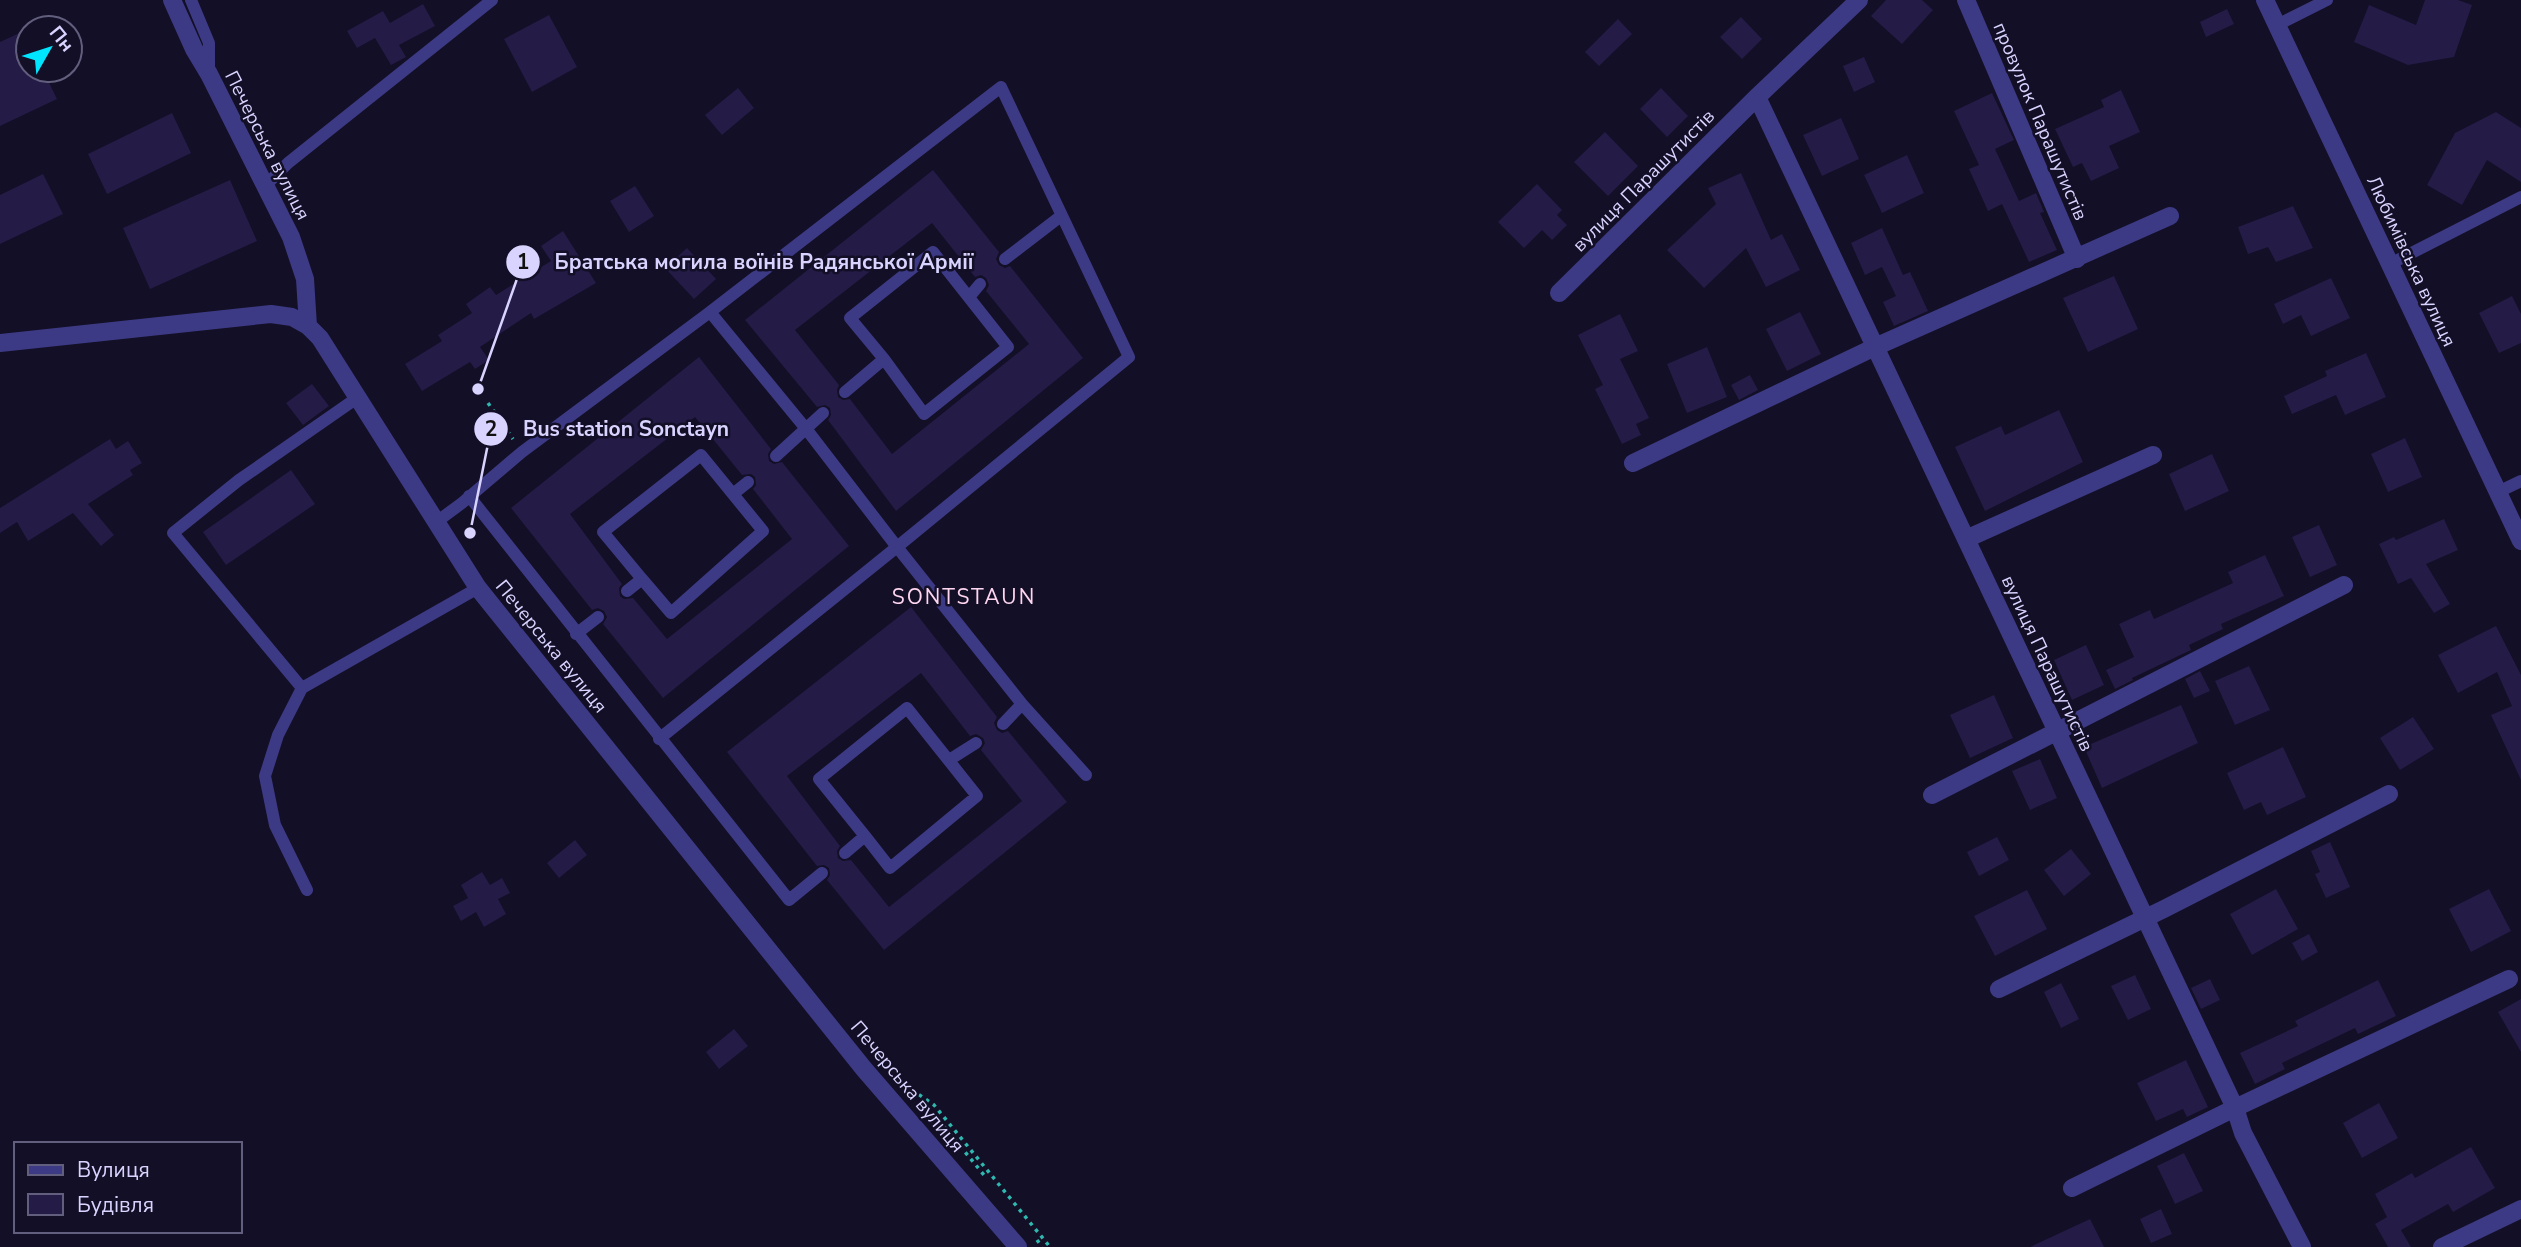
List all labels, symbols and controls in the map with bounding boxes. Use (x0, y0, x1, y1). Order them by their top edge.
north arrow (14, 14, 84, 84)
street label: провулок Парашутистів (1987, 18, 2094, 224)
text: Пн (43, 21, 80, 57)
street label: Печерська вулиця (218, 66, 316, 225)
street label: вулиця Парашутистів (1567, 104, 1721, 258)
street label: Любимівська вулиця (2360, 172, 2462, 351)
callout: Братська могила воїнів Радянської Армії (506, 241, 987, 283)
text: 1 (517, 248, 529, 276)
text: Братська могила воїнів Радянської Армії (555, 248, 974, 276)
callout: Bus station Sonctayn (474, 408, 743, 450)
text: 2 (485, 415, 497, 443)
text: Bus station Sonctayn (523, 415, 729, 443)
street label: вулиця Парашутистів (1995, 571, 2099, 756)
street label: Печерська вулиця (489, 575, 613, 719)
district label: SONTSTAUN (892, 583, 1036, 611)
street label: Печерська вулиця (844, 1015, 970, 1158)
legend (14, 1142, 242, 1233)
text: Вулиця (77, 1156, 150, 1184)
text: Будівля (77, 1191, 154, 1219)

